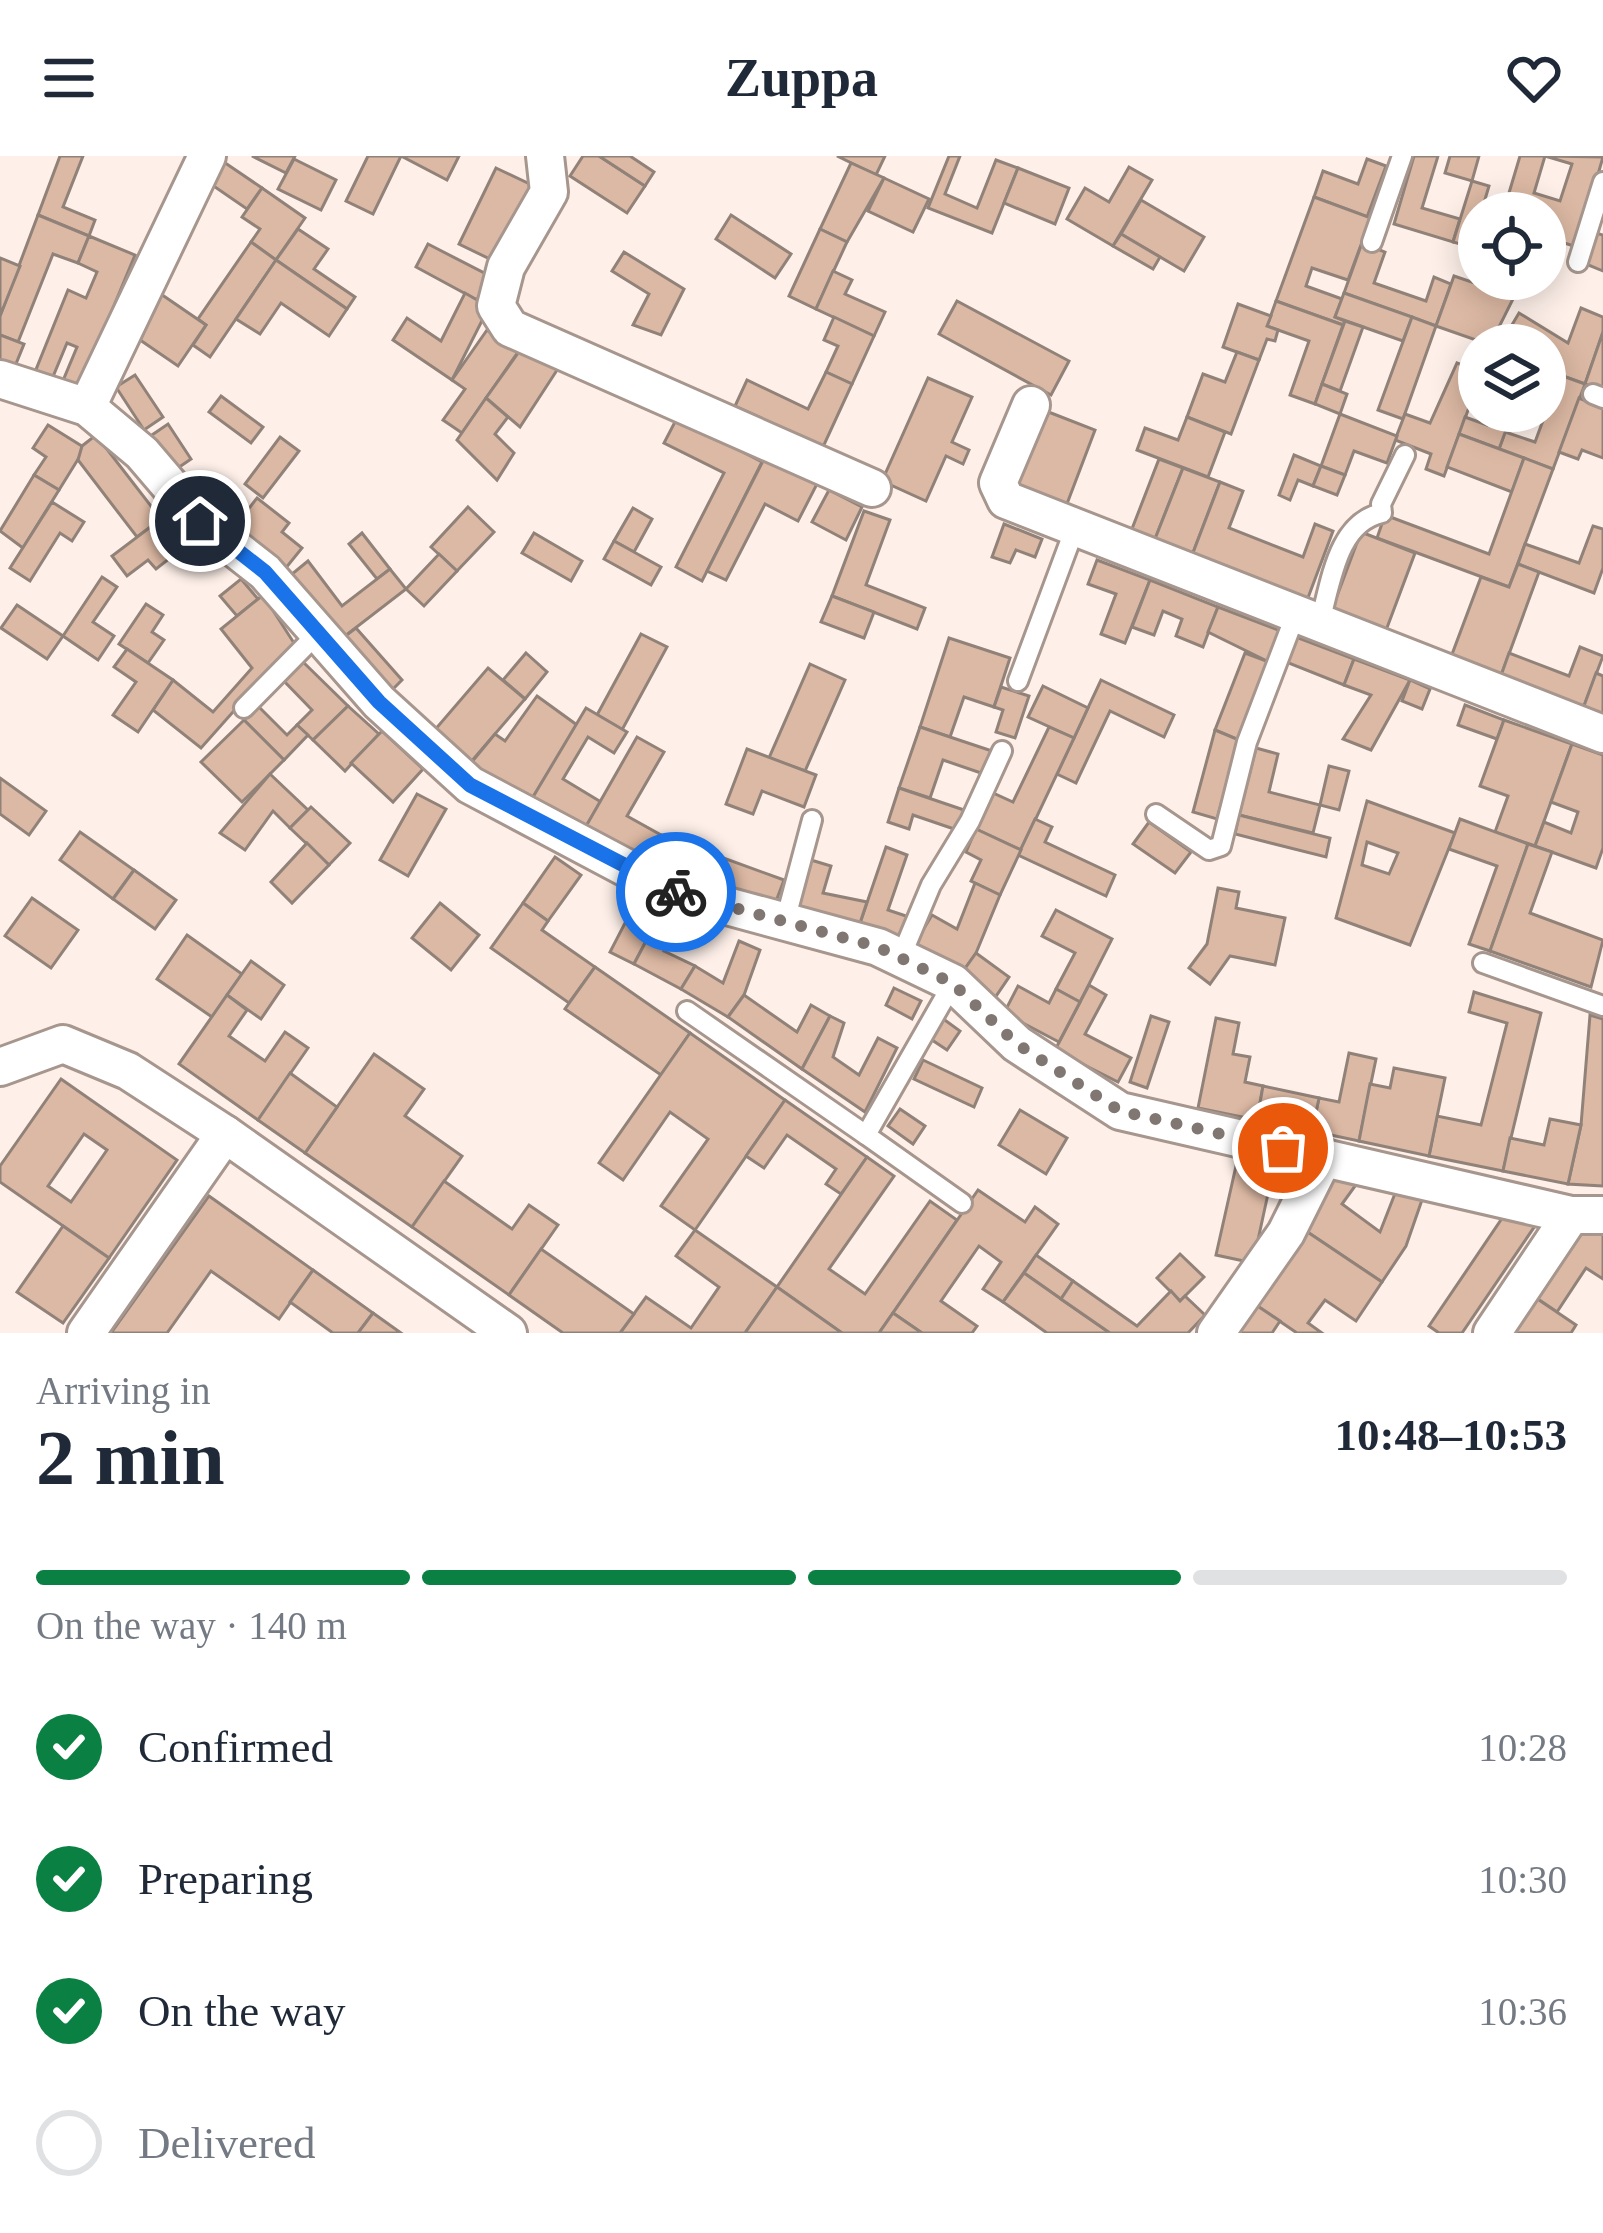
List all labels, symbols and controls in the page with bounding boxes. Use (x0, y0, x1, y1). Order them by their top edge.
icon: menu (36, 45, 102, 111)
icon: heart (1501, 45, 1567, 111)
text: Zuppa (725, 48, 878, 108)
map controls (1458, 192, 1566, 432)
button: locate (1458, 192, 1566, 300)
button: layers (1458, 324, 1566, 432)
pin (149, 470, 251, 572)
icon: home (167, 488, 233, 554)
courier (616, 832, 736, 952)
icon: bike (643, 859, 709, 925)
pin (1232, 1097, 1334, 1199)
icon: bag (1250, 1115, 1316, 1181)
text: Arriving in (36, 1369, 210, 1412)
text: 10:48–10:53 (1335, 1410, 1567, 1460)
text: 2 min (36, 1414, 225, 1501)
text: On the way · 140 m (36, 1604, 347, 1647)
icon: check (36, 1714, 102, 1780)
text: Confirmed (138, 1722, 333, 1772)
text: 10:28 (1478, 1726, 1567, 1769)
icon: check (36, 1846, 102, 1912)
text: Preparing (138, 1854, 313, 1904)
text: 10:30 (1478, 1858, 1567, 1901)
icon: check (36, 1978, 102, 2044)
text: On the way (138, 1986, 345, 2036)
text: 10:36 (1478, 1990, 1567, 2033)
text: Delivered (138, 2118, 315, 2168)

